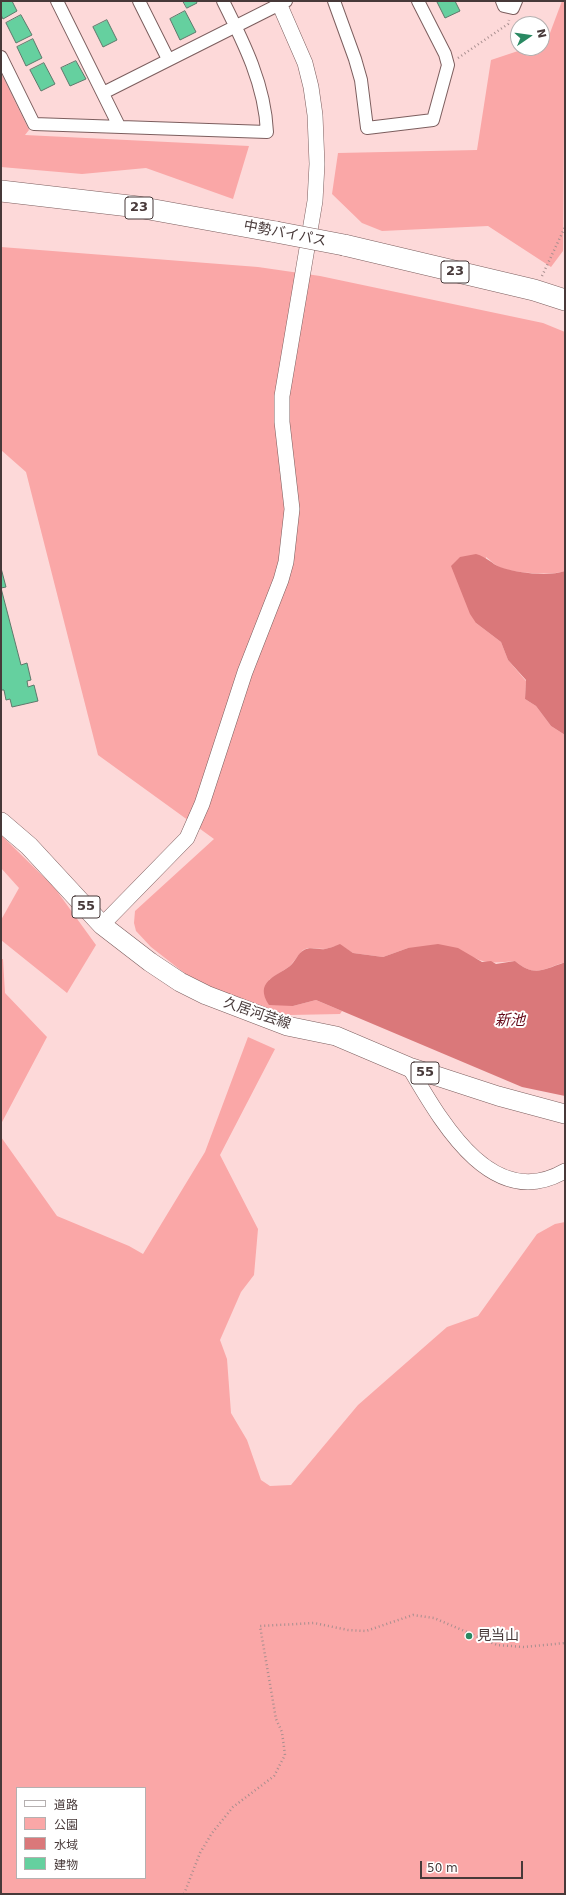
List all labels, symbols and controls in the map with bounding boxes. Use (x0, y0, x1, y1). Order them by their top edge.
north arrow (510, 16, 550, 56)
text: N (534, 27, 549, 39)
road number: 23 (125, 197, 153, 219)
street label: 中勢バイパス (242, 218, 328, 250)
road number: 23 (441, 261, 469, 283)
road number: 55 (72, 896, 100, 918)
street label: 久居河芸線 (221, 995, 293, 1033)
water label: 新池 (495, 1012, 525, 1030)
road number: 55 (411, 1062, 439, 1084)
place label: 見当山 (477, 1628, 519, 1644)
marker: 見当山 (464, 1631, 474, 1641)
legend (16, 1787, 146, 1879)
text: 道路 (54, 1798, 78, 1812)
text: 公園 (54, 1818, 78, 1832)
text: 水域 (54, 1838, 78, 1852)
scale bar (422, 1853, 525, 1879)
text: 建物 (54, 1858, 78, 1872)
text: 50 m (427, 1861, 458, 1875)

